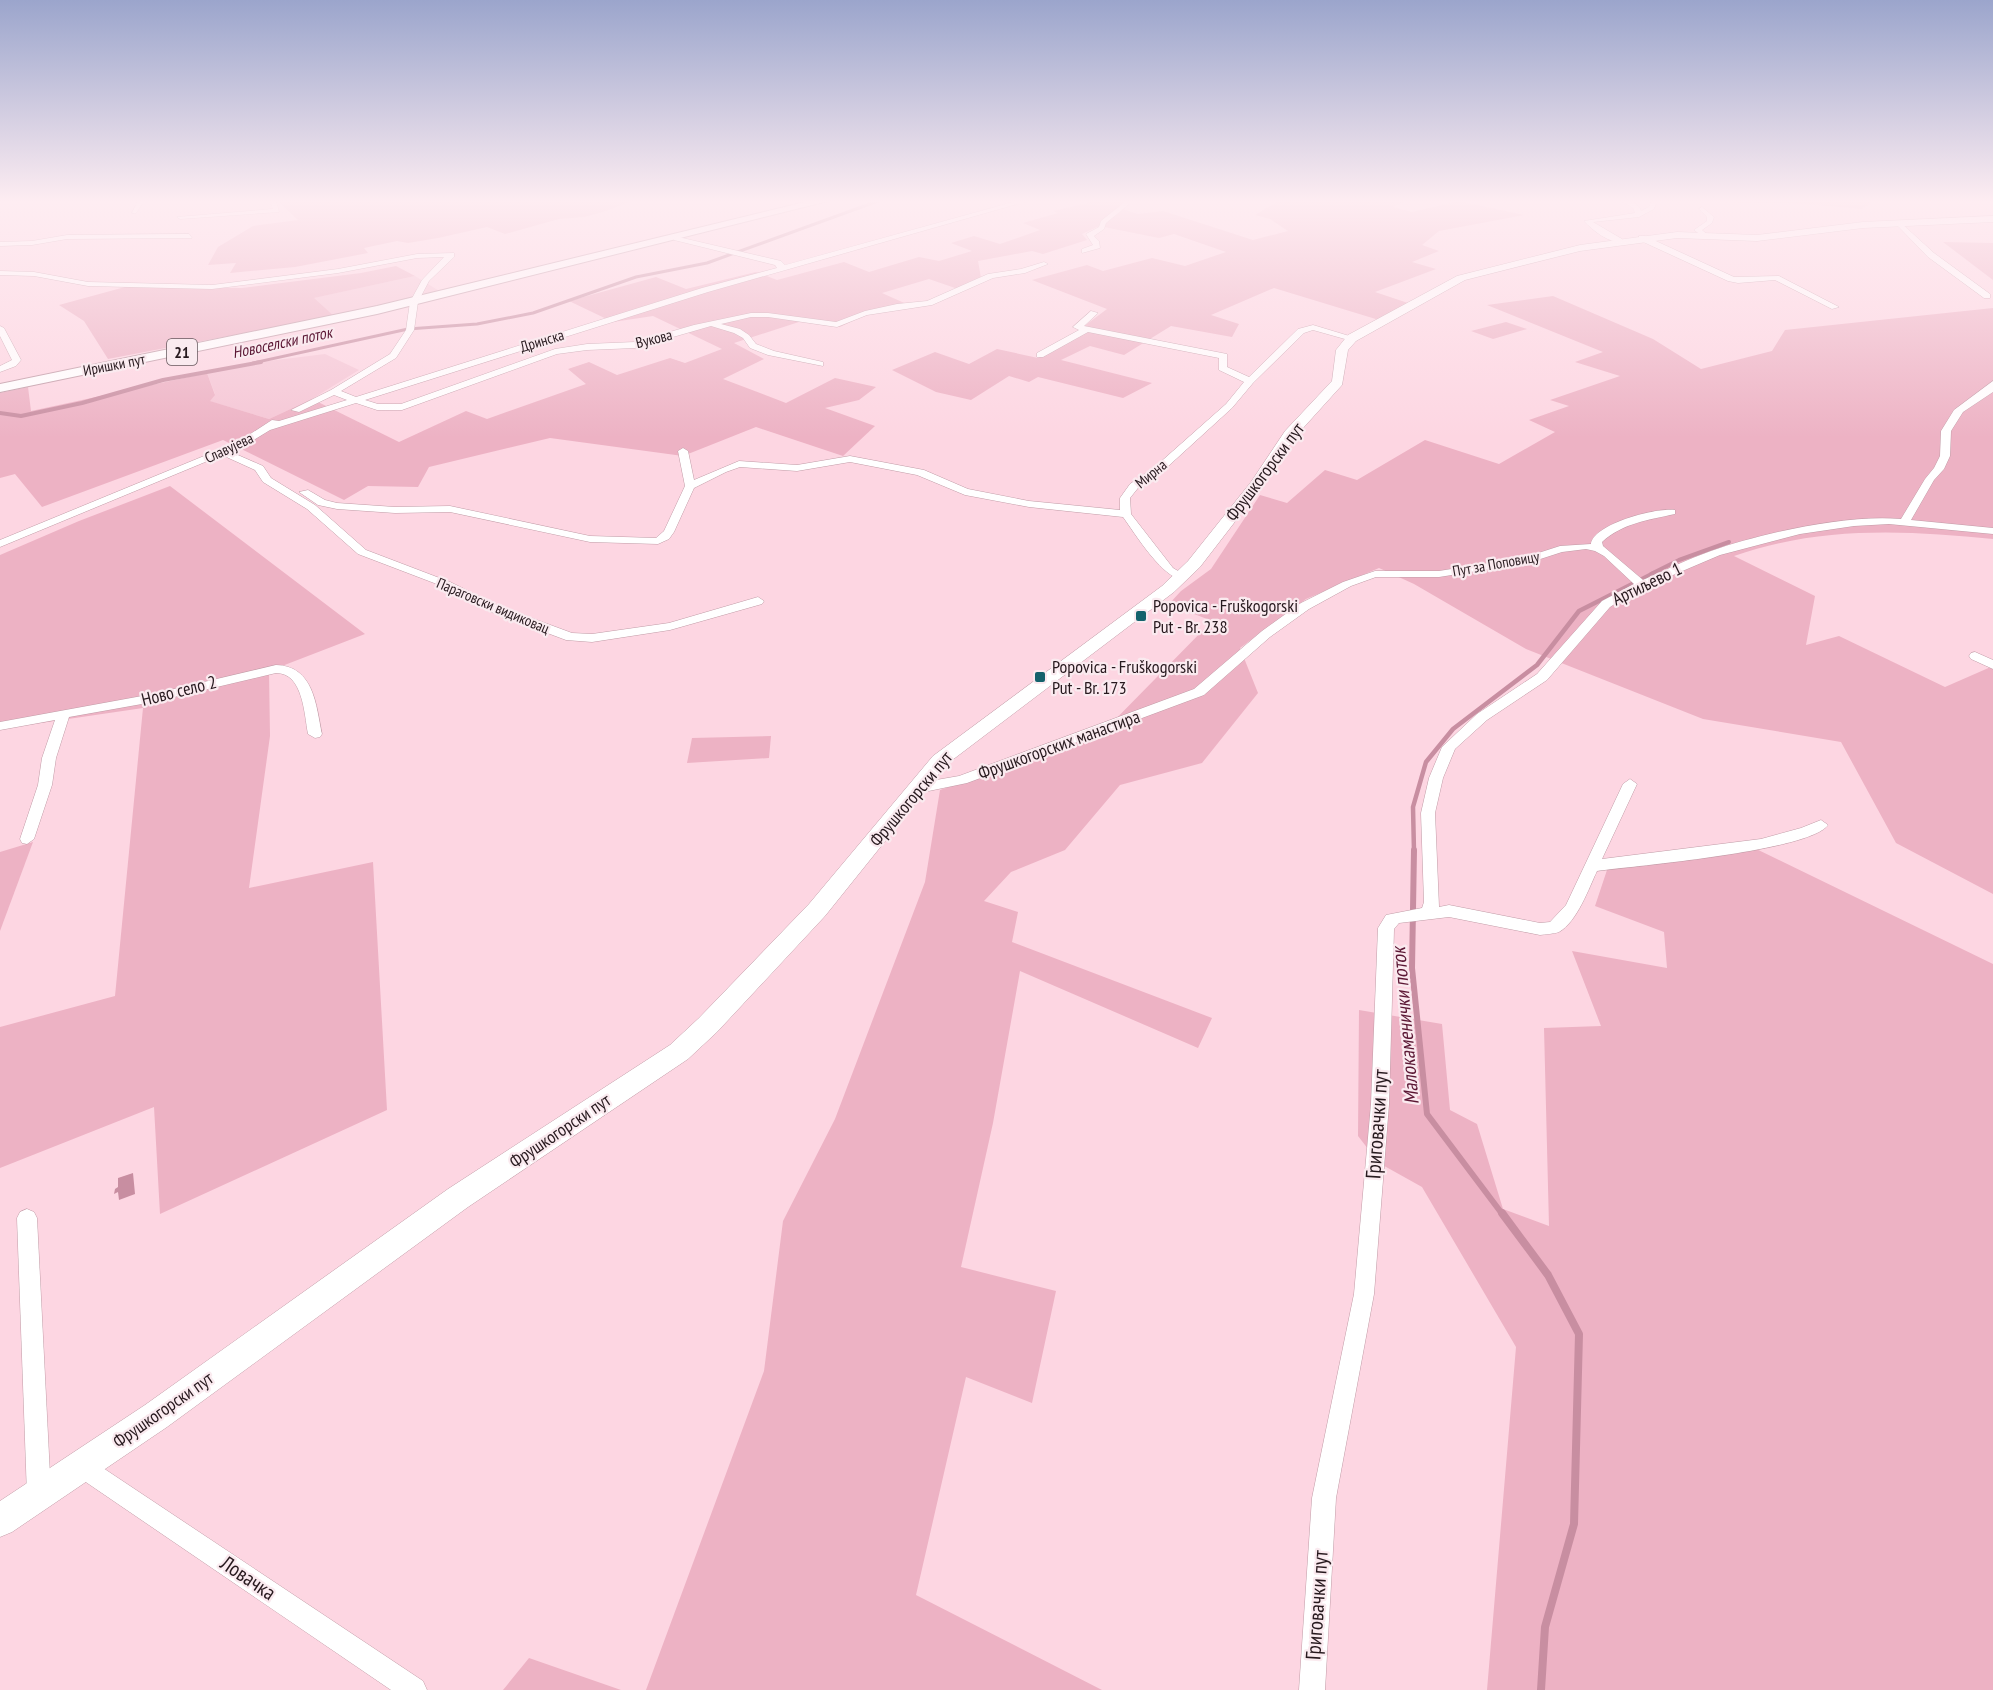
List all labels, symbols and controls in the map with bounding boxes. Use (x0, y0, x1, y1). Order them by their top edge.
water label: Новоселски поток (230, 321, 335, 362)
street label: Дринска (518, 325, 566, 356)
street label: Вукова (634, 325, 674, 352)
road number: 21 (167, 339, 197, 365)
street label: Иришки пут (81, 349, 147, 380)
street label: Фрушкогорски пут (1220, 418, 1309, 525)
street label: Славујева (201, 428, 256, 467)
street label: Мирна (1131, 455, 1170, 492)
street label: Пут за Поповицу (1451, 546, 1541, 580)
street label: Артиљево 1 (1608, 557, 1685, 610)
street label: Параговски видиковац (434, 573, 553, 638)
place label: Popovica - Fruškogorski Put - Br. 238 (1153, 594, 1298, 638)
marker: Popovica - Fruškogorski Put - Br. 238 (1134, 609, 1148, 623)
place label: Popovica - Fruškogorski Put - Br. 173 (1052, 655, 1197, 699)
street label: Ново село 2 (139, 670, 219, 711)
marker: Popovica - Fruškogorski Put - Br. 173 (1033, 670, 1047, 684)
street label: Фрушкогорских манастира (975, 705, 1143, 784)
street label: Фрушкогорски пут (864, 746, 957, 851)
water label: Малокаменички поток (1385, 944, 1425, 1106)
street label: Григовачки пут (1359, 1068, 1394, 1180)
street label: Фрушкогорски пут (505, 1088, 615, 1173)
street label: Фрушкогорски пут (108, 1366, 218, 1453)
street label: Ловачка (214, 1549, 281, 1606)
street label: Григовачки пут (1299, 1549, 1334, 1661)

